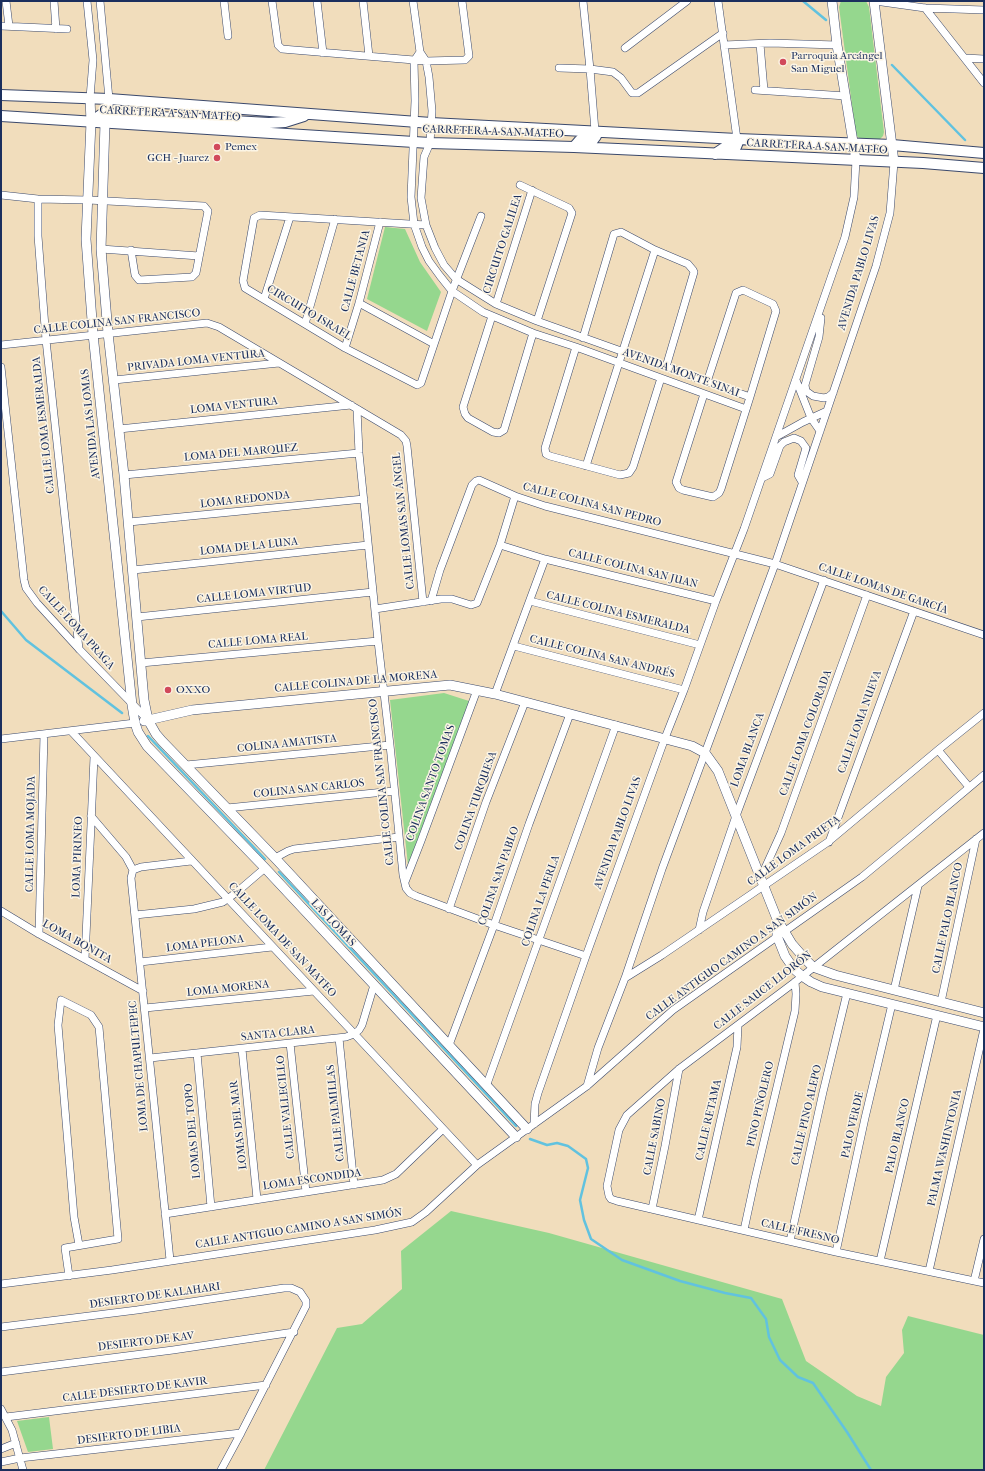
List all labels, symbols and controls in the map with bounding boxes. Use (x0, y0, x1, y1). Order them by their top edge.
place label: Parroquia Arcángel San Miguel (791, 49, 883, 75)
marker: Parroquia Arcángel San Miguel (778, 57, 788, 67)
street label: CARRETERA A SAN MATEO (99, 104, 241, 124)
street label: CARRETERA A SAN MATEO (422, 123, 564, 141)
street label: CARRETERA A SAN MATEO (746, 137, 888, 157)
place label: Pemex (225, 140, 257, 154)
marker: Pemex (212, 142, 222, 152)
place label: GCH - Juarez (147, 151, 209, 165)
marker: GCH - Juarez (212, 153, 222, 163)
street label: CIRCUITO GALILEA (481, 192, 525, 296)
street label: AVENIDA PABLO LIVAS (835, 214, 883, 332)
street label: CALLE BETANIA (339, 228, 373, 314)
street label: CIRCUITO ISRAEL (264, 282, 354, 344)
street label: CALLE COLINA SAN FRANCISCO (33, 307, 201, 337)
street label: AVENIDA MONTE SINAI (621, 346, 741, 400)
street label: PRIVADA LOMA VENTURA (127, 347, 265, 375)
street label: CALLE LOMA ESMERALDA (30, 356, 58, 494)
street label: AVENIDA LAS LOMAS (79, 368, 103, 480)
street label: LOMA VENTURA (190, 395, 278, 417)
street label: LOMA DEL MARQUEZ (183, 441, 299, 465)
street label: CALLE LOMAS SAN ÁNGEL (390, 452, 418, 590)
street label: CALLE COLINA SAN PEDRO (521, 480, 663, 530)
street label: LOMA REDONDA (200, 489, 290, 511)
street label: LOMA DE LA LUNA (199, 535, 299, 559)
street label: CALLE COLINA SAN JUAN (567, 546, 699, 592)
street label: CALLE LOMAS DE GARCÍA (817, 561, 949, 617)
street label: CALLE LOMA VIRTUD (196, 581, 312, 607)
street label: CALLE LOMA PRAGA (35, 583, 117, 673)
street label: CALLE COLINA ESMERALDA (545, 589, 691, 637)
street label: CALLE LOMA REAL (208, 630, 308, 652)
street label: CALLE COLINA SAN ANDRÉS (528, 633, 676, 681)
street label: CALLE COLINA DE LA MORENA (274, 668, 438, 696)
street label: CALLE LOMA COLORADA (777, 668, 835, 798)
street label: CALLE LOMA NUEVA (835, 669, 885, 775)
place label: OXXO (176, 683, 210, 697)
marker: OXXO (163, 685, 173, 695)
street label: CALLE COLINA SAN FRANCISCO (367, 698, 397, 866)
street label: LOMA BLANCA (728, 711, 768, 789)
street label: COLINA SANTO TOMAS (404, 723, 458, 843)
street label: COLINA AMATISTA (236, 732, 338, 756)
street label: COLINA TURQUESA (452, 750, 500, 852)
street label: AVENIDA PABLO LIVAS (591, 775, 645, 891)
street label: CALLE LOMA MOJADA (23, 776, 39, 892)
street label: COLINA SAN CARLOS (253, 777, 365, 801)
street label: CALLE LOMA PRIETA (745, 813, 843, 889)
street label: LOMA PIRINEO (70, 816, 86, 898)
street label: COLINA SAN PABLO (476, 825, 522, 927)
street label: COLINA LA PERLA (519, 853, 563, 949)
street label: CALLE PALO BLANCO (930, 861, 966, 975)
street label: CALLE LOMA DE SAN MATEO (225, 880, 339, 1000)
street label: CALLE ANTIGUO CAMINO A SAN SIMÓN (643, 890, 821, 1024)
street label: LAS LOMAS (308, 897, 358, 949)
street label: LOMA BONITA (40, 917, 114, 967)
street label: LOMA PELONA (165, 933, 245, 955)
street label: CALLE SAUCE LLORÓN (711, 949, 815, 1033)
street label: LOMA MORENA (186, 978, 270, 1000)
street label: LOMA DE CHAPULTEPEC (127, 1000, 151, 1132)
street label: SANTA CLARA (240, 1024, 316, 1044)
street label: CALLE VALLECILLO (274, 1055, 298, 1159)
street label: PINO PIÑOLERO (745, 1060, 777, 1148)
street label: CALLE PINO ALEPO (789, 1063, 825, 1167)
street label: CALLE PALMILLAS (324, 1064, 348, 1162)
street label: CALLE RETAMA (693, 1078, 725, 1162)
street label: LOMAS DEL MAR (228, 1080, 250, 1170)
street label: LOMAS DEL TOPO (182, 1083, 204, 1179)
street label: PALMA WASHINTONIA (925, 1088, 965, 1208)
street label: PALO VERDE (839, 1090, 867, 1160)
street label: CALLE SABINO (641, 1097, 669, 1177)
street label: PALO BLANCO (883, 1097, 913, 1175)
street label: LOMA ESCONDIDA (262, 1167, 362, 1193)
street label: CALLE ANTIGUO CAMINO A SAN SIMÓN (195, 1206, 403, 1252)
street label: CALLE FRESNO (760, 1217, 840, 1247)
street label: DESIERTO DE KALAHARI (89, 1280, 221, 1312)
street label: DESIERTO DE KAV (97, 1330, 195, 1354)
street label: CALLE DESIERTO DE KAVIR (62, 1375, 208, 1405)
street label: DESIERTO DE LIBIA (76, 1422, 182, 1448)

